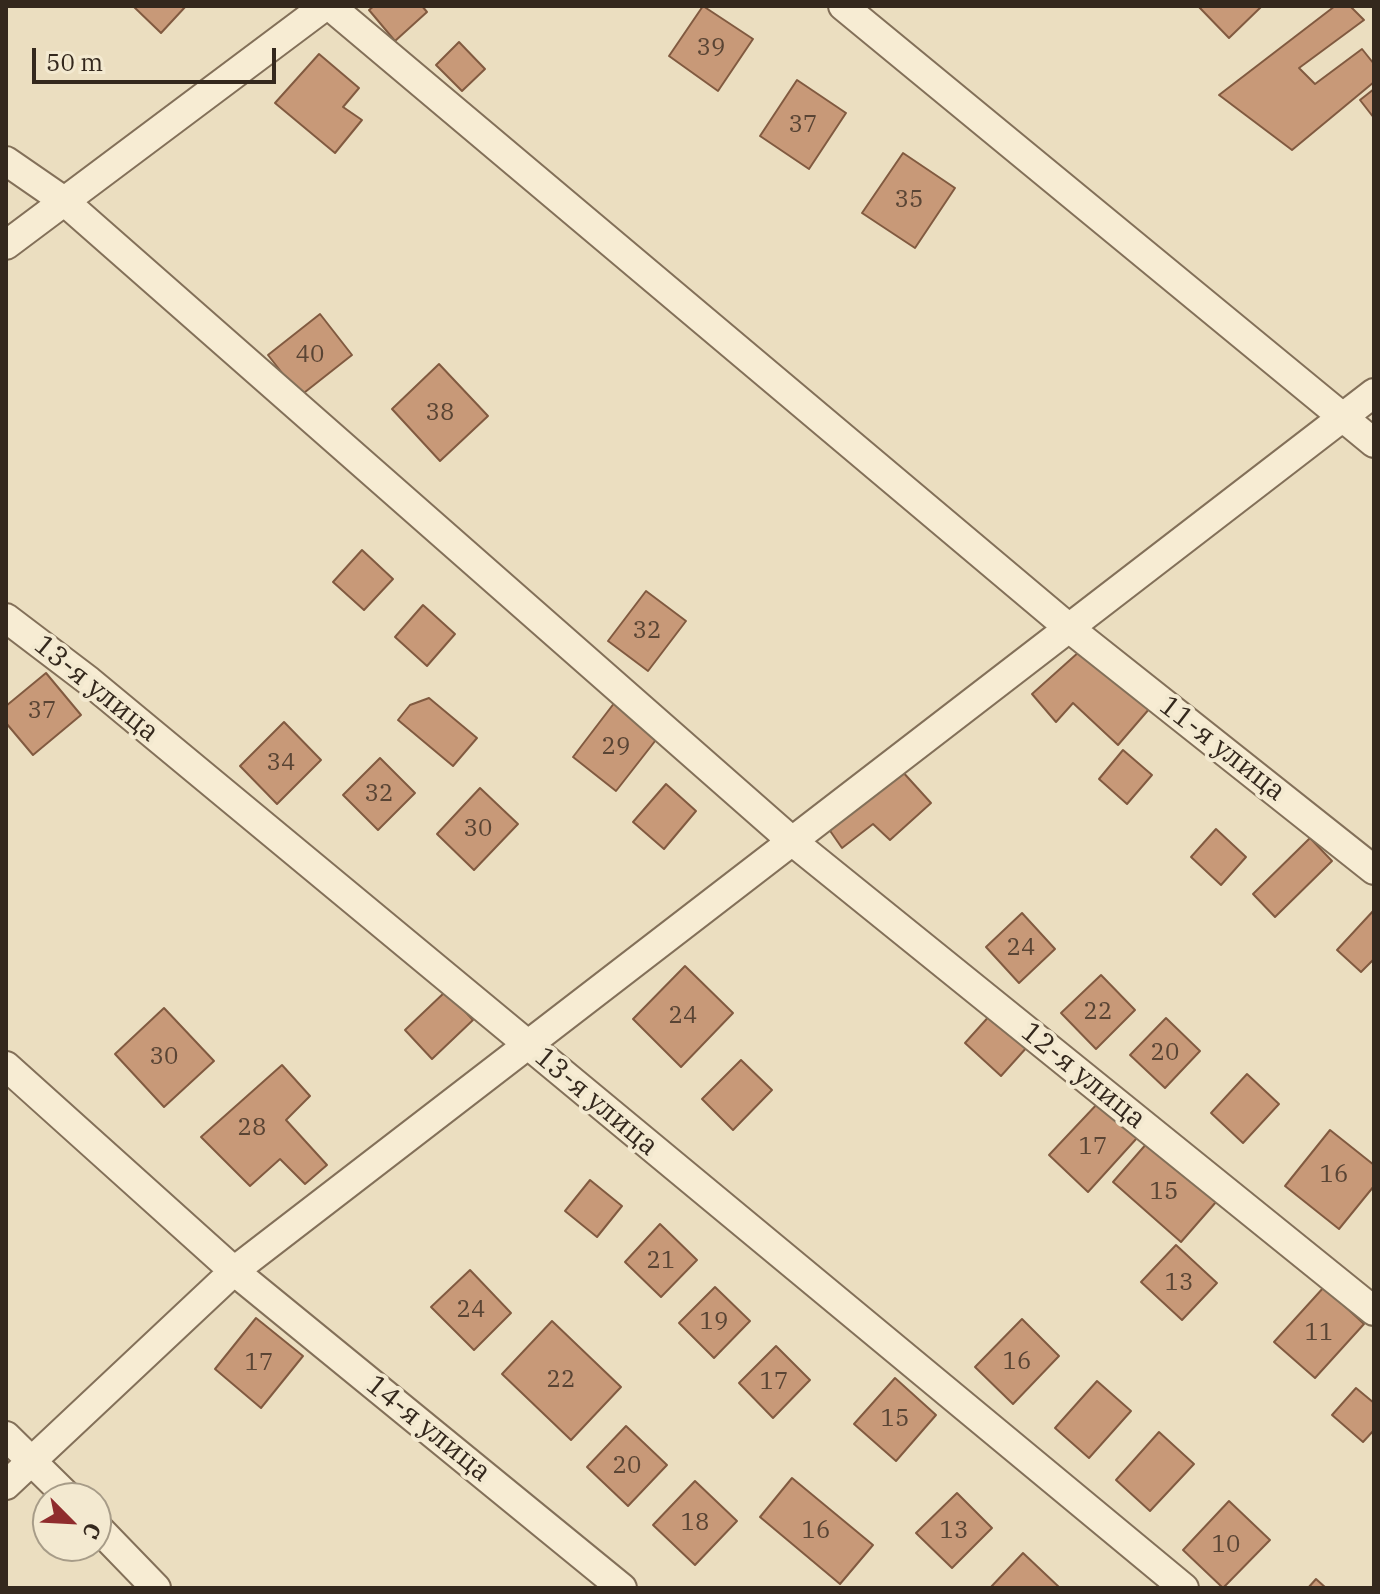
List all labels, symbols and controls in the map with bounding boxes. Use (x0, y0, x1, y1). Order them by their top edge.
scale bar (36, 32, 280, 82)
house number: 39 (697, 34, 725, 62)
text: 50 m (46, 46, 103, 78)
house number: 37 (789, 111, 817, 139)
house number: 35 (895, 186, 923, 214)
house number: 40 (296, 341, 324, 369)
house number: 38 (426, 399, 454, 427)
house number: 32 (633, 617, 661, 645)
street label: 13-я улица (27, 629, 165, 749)
street label: 11-я улица (1152, 689, 1292, 809)
house number: 37 (28, 697, 56, 725)
house number: 29 (602, 733, 630, 761)
house number: 34 (267, 749, 295, 777)
house number: 32 (365, 780, 393, 808)
house number: 30 (464, 815, 492, 843)
house number: 24 (1007, 934, 1035, 962)
house number: 22 (1084, 998, 1112, 1026)
house number: 24 (669, 1002, 697, 1030)
street label: 12-я улица (1014, 1016, 1152, 1136)
house number: 20 (1151, 1039, 1179, 1067)
street label: 13-я улица (528, 1041, 664, 1163)
house number: 30 (150, 1043, 178, 1071)
house number: 28 (238, 1114, 266, 1142)
house number: 17 (1079, 1133, 1107, 1161)
house number: 16 (1320, 1161, 1348, 1189)
house number: 15 (1150, 1178, 1178, 1206)
house number: 21 (647, 1247, 675, 1275)
house number: 13 (1165, 1269, 1193, 1297)
house number: 24 (457, 1296, 485, 1324)
house number: 19 (700, 1308, 728, 1336)
house number: 11 (1305, 1319, 1333, 1347)
house number: 16 (1003, 1348, 1031, 1376)
house number: 17 (245, 1349, 273, 1377)
house number: 22 (547, 1366, 575, 1394)
house number: 17 (760, 1368, 788, 1396)
street label: 14-я улица (359, 1369, 497, 1489)
house number: 15 (881, 1405, 909, 1433)
house number: 20 (613, 1452, 641, 1480)
north arrow (32, 1482, 112, 1562)
house number: 18 (681, 1509, 709, 1537)
house number: 16 (802, 1517, 830, 1545)
house number: 13 (940, 1517, 968, 1545)
text: С (76, 1519, 109, 1544)
house number: 10 (1212, 1531, 1240, 1559)

